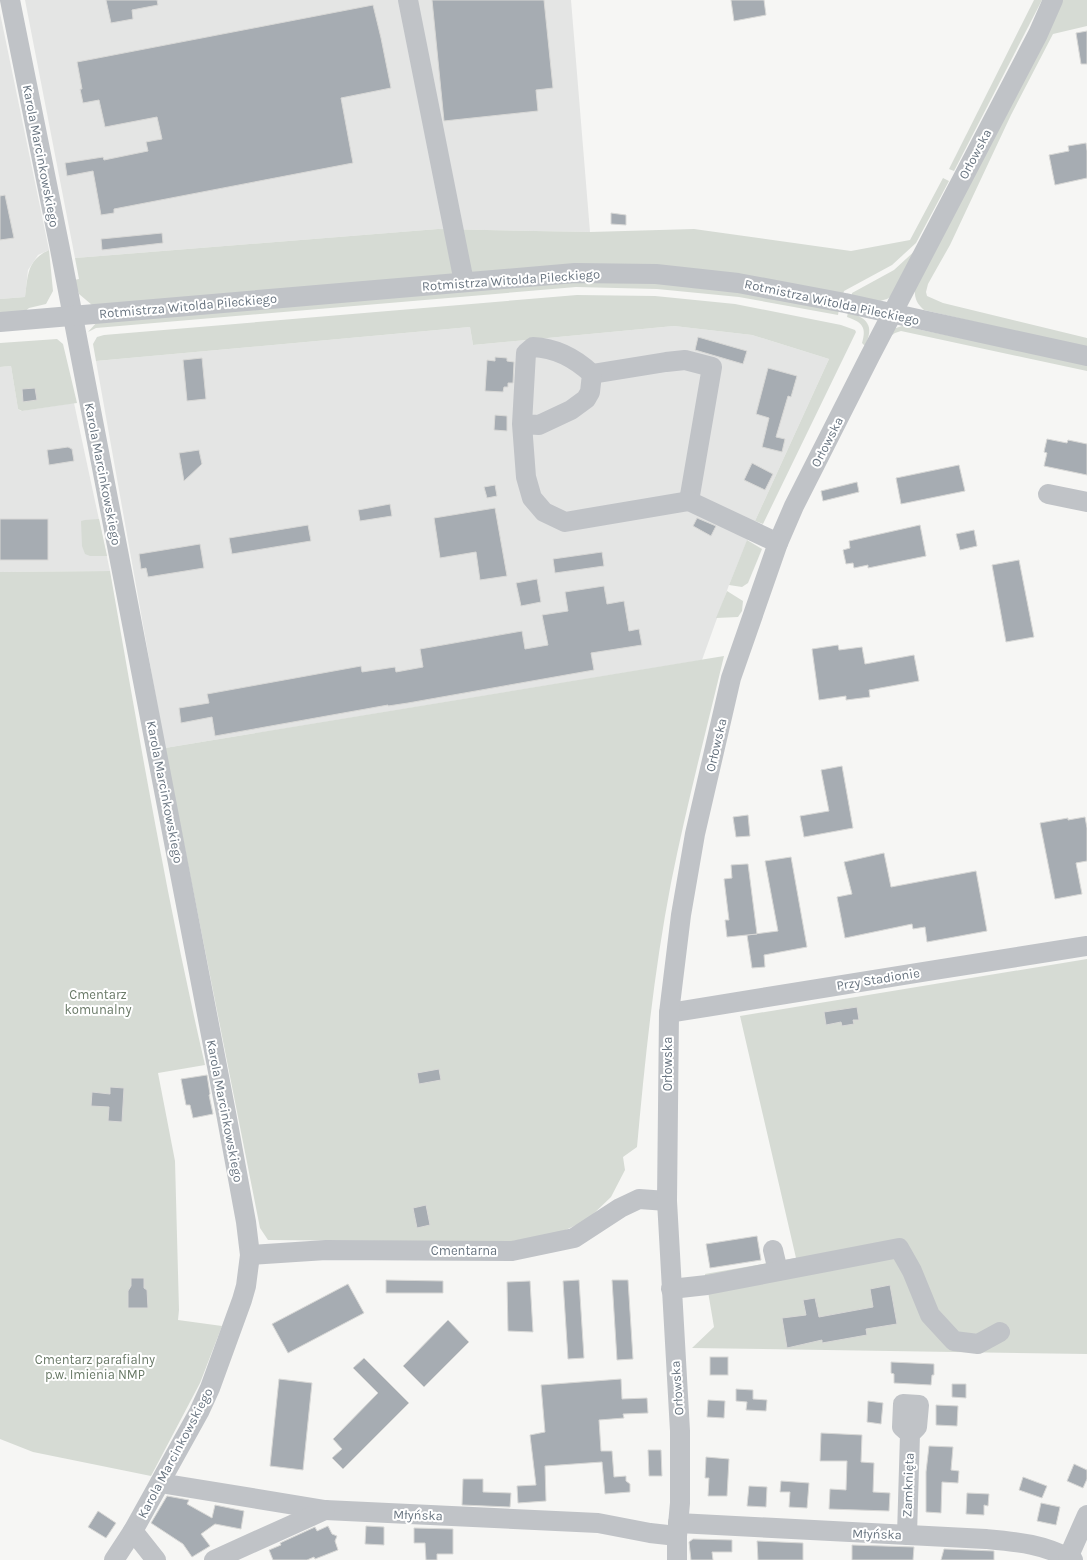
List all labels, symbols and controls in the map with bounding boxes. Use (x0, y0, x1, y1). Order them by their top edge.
street label: Karola Marcinkowskiego (20, 83, 62, 229)
street label: Orłowska (956, 126, 994, 182)
street label: Rotmistrza Witolda Pileckiego (422, 266, 600, 294)
street label: Rotmistrza Witolda Pileckiego (743, 276, 921, 328)
street label: Rotmistrza Witolda Pileckiego (99, 291, 277, 321)
street label: Karola Marcinkowskiego (82, 401, 124, 547)
street label: Orłowska (808, 414, 846, 470)
street label: Orłowska (703, 717, 729, 773)
street label: Karola Marcinkowskiego (144, 719, 186, 865)
street label: Przy Stadionie (835, 965, 921, 993)
park label: Cmentarz komunalny (64, 987, 132, 1017)
street label: Orłowska (660, 1037, 675, 1091)
street label: Karola Marcinkowskiego (204, 1038, 246, 1184)
street label: Cmentarna (431, 1243, 497, 1258)
park label: Cmentarz parafialny p.w. Imienia NMP (35, 1352, 155, 1382)
street label: Orłowska (668, 1360, 686, 1416)
street label: Karola Marcinkowskiego (134, 1385, 216, 1521)
street label: Zamknięta (899, 1452, 917, 1518)
street label: Młyńska (393, 1507, 443, 1523)
street label: Młyńska (852, 1526, 902, 1542)

